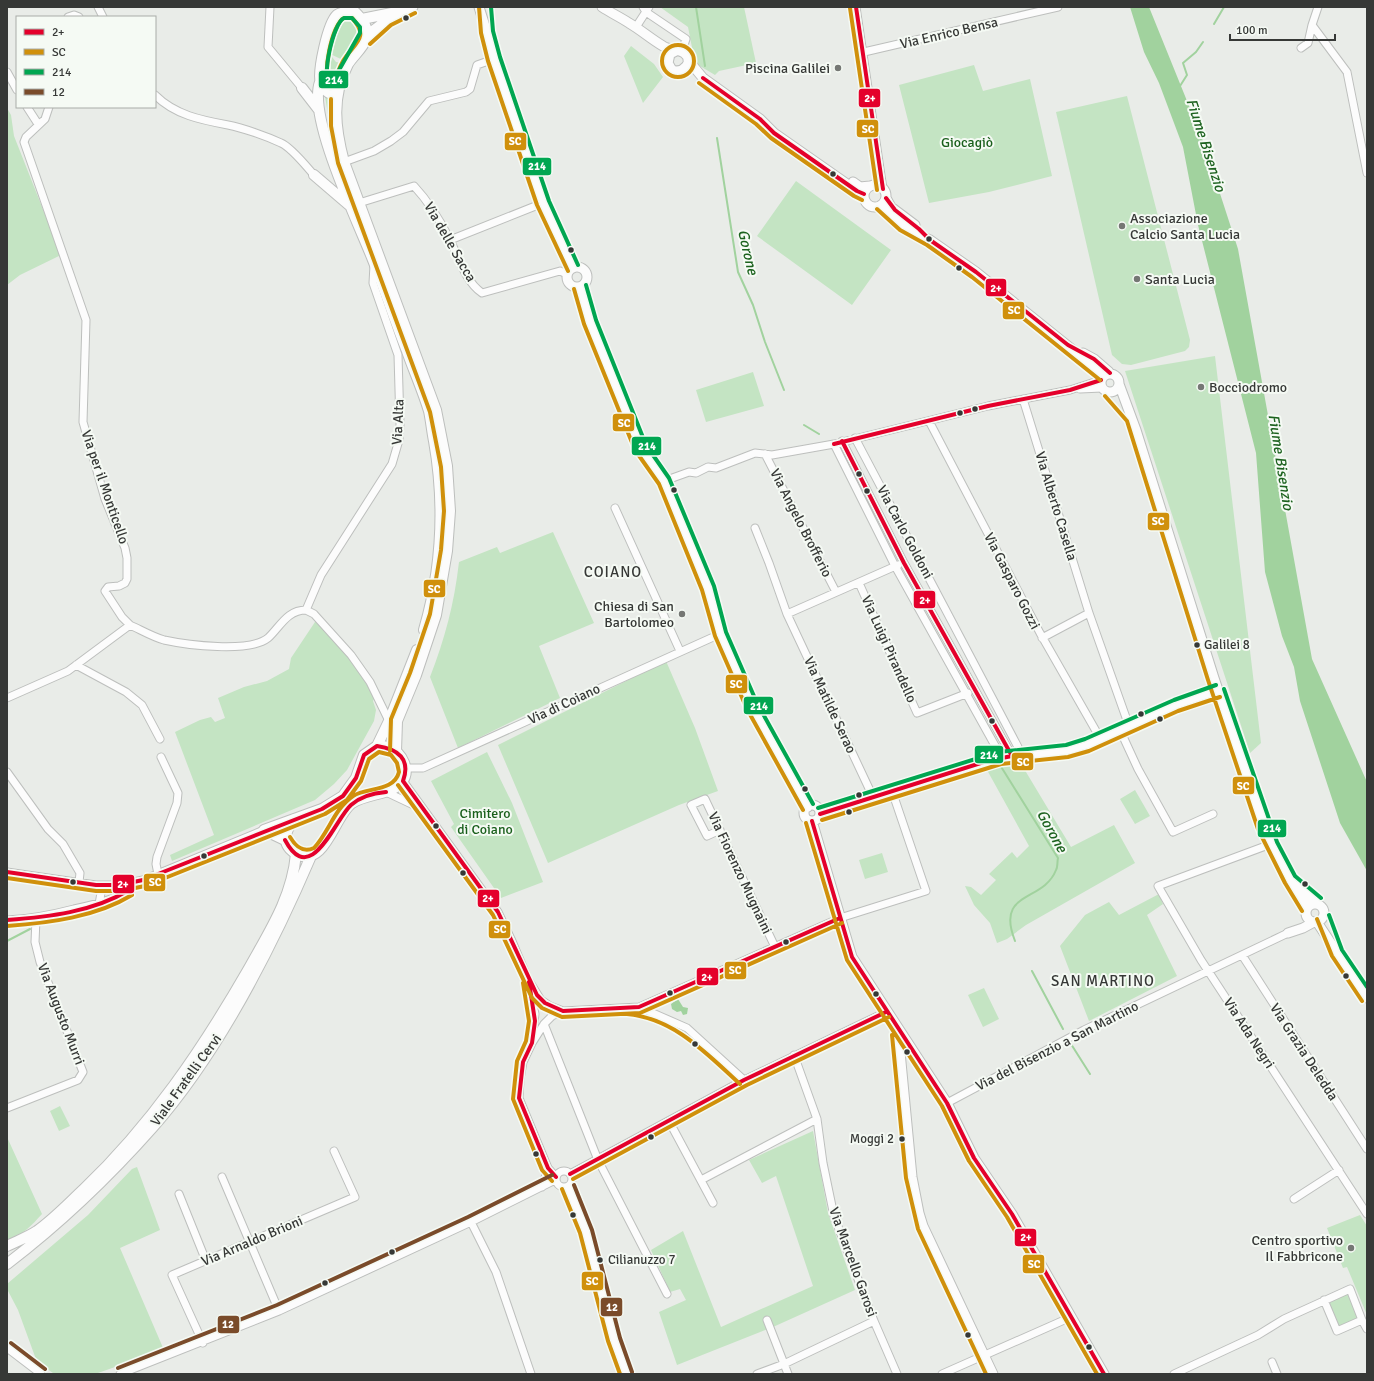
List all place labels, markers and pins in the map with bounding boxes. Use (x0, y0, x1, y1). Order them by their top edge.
unlabelled marker (401, 13, 411, 23)
place label: Piscina Galilei (745, 60, 830, 77)
marker: Piscina Galilei (833, 63, 843, 73)
unlabelled marker (828, 169, 838, 179)
place label: Associazione Calcio Santa Lucia (1130, 210, 1240, 243)
marker: Associazione Calcio Santa Lucia (1117, 221, 1127, 231)
unlabelled marker (924, 234, 934, 244)
unlabelled marker (566, 245, 576, 255)
unlabelled marker (954, 263, 964, 273)
place label: Santa Lucia (1145, 271, 1215, 288)
marker: Santa Lucia (1132, 274, 1142, 284)
place label: Bocciodromo (1209, 379, 1287, 396)
marker: Bocciodromo (1196, 382, 1206, 392)
unlabelled marker (970, 404, 980, 414)
unlabelled marker (955, 408, 965, 418)
unlabelled marker (854, 469, 864, 479)
unlabelled marker (669, 485, 679, 495)
unlabelled marker (862, 486, 872, 496)
place label: Chiesa di San Bartolomeo (594, 598, 674, 631)
marker: Chiesa di San Bartolomeo (677, 609, 687, 619)
place label: Galilei 8 (1204, 637, 1250, 653)
marker: Galilei 8 (1192, 640, 1202, 650)
unlabelled marker (1136, 709, 1146, 719)
unlabelled marker (1155, 714, 1165, 724)
unlabelled marker (987, 716, 997, 726)
unlabelled marker (800, 784, 810, 794)
unlabelled marker (854, 790, 864, 800)
unlabelled marker (844, 807, 854, 817)
unlabelled marker (431, 821, 441, 831)
unlabelled marker (199, 851, 209, 861)
unlabelled marker (458, 868, 468, 878)
unlabelled marker (68, 877, 78, 887)
unlabelled marker (1300, 879, 1310, 889)
unlabelled marker (781, 937, 791, 947)
unlabelled marker (1341, 971, 1351, 981)
unlabelled marker (665, 988, 675, 998)
unlabelled marker (871, 989, 881, 999)
unlabelled marker (690, 1039, 700, 1049)
unlabelled marker (902, 1047, 912, 1057)
place label: Moggi 2 (850, 1131, 894, 1147)
unlabelled marker (646, 1132, 656, 1142)
marker: Moggi 2 (897, 1134, 907, 1144)
unlabelled marker (531, 1149, 541, 1159)
unlabelled marker (568, 1210, 578, 1220)
place label: Centro sportivo Il Fabbricone (1251, 1232, 1343, 1265)
marker: Centro sportivo Il Fabbricone (1346, 1243, 1356, 1253)
unlabelled marker (387, 1247, 397, 1257)
place label: Cilianuzzo 7 (608, 1252, 676, 1268)
marker: Cilianuzzo 7 (595, 1255, 605, 1265)
unlabelled marker (320, 1278, 330, 1288)
unlabelled marker (963, 1330, 973, 1340)
unlabelled marker (1084, 1342, 1094, 1352)

